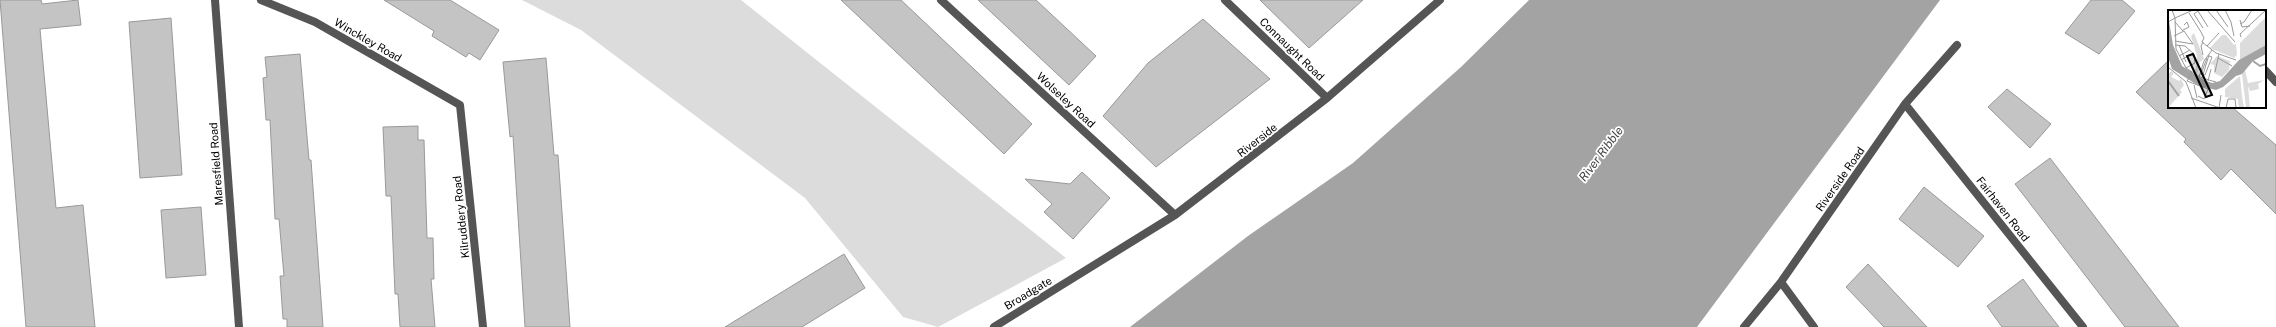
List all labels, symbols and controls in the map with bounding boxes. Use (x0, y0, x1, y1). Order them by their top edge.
inset map (2168, 10, 2266, 108)
street label: Connaught Road (1257, 15, 1327, 83)
street label: Winckley Road (332, 16, 404, 64)
street label: Wolseley Road (1034, 70, 1098, 130)
street label: Riverside (1235, 121, 1279, 159)
street label: Maresfield Road (207, 122, 225, 206)
water label: River Ribble (1576, 124, 1626, 184)
street label: Riverside Road (1813, 145, 1867, 213)
street label: Fairhaven Road (1974, 174, 2032, 244)
street label: Kilruddery Road (451, 175, 471, 259)
street label: Broadgate (1002, 274, 1054, 312)

